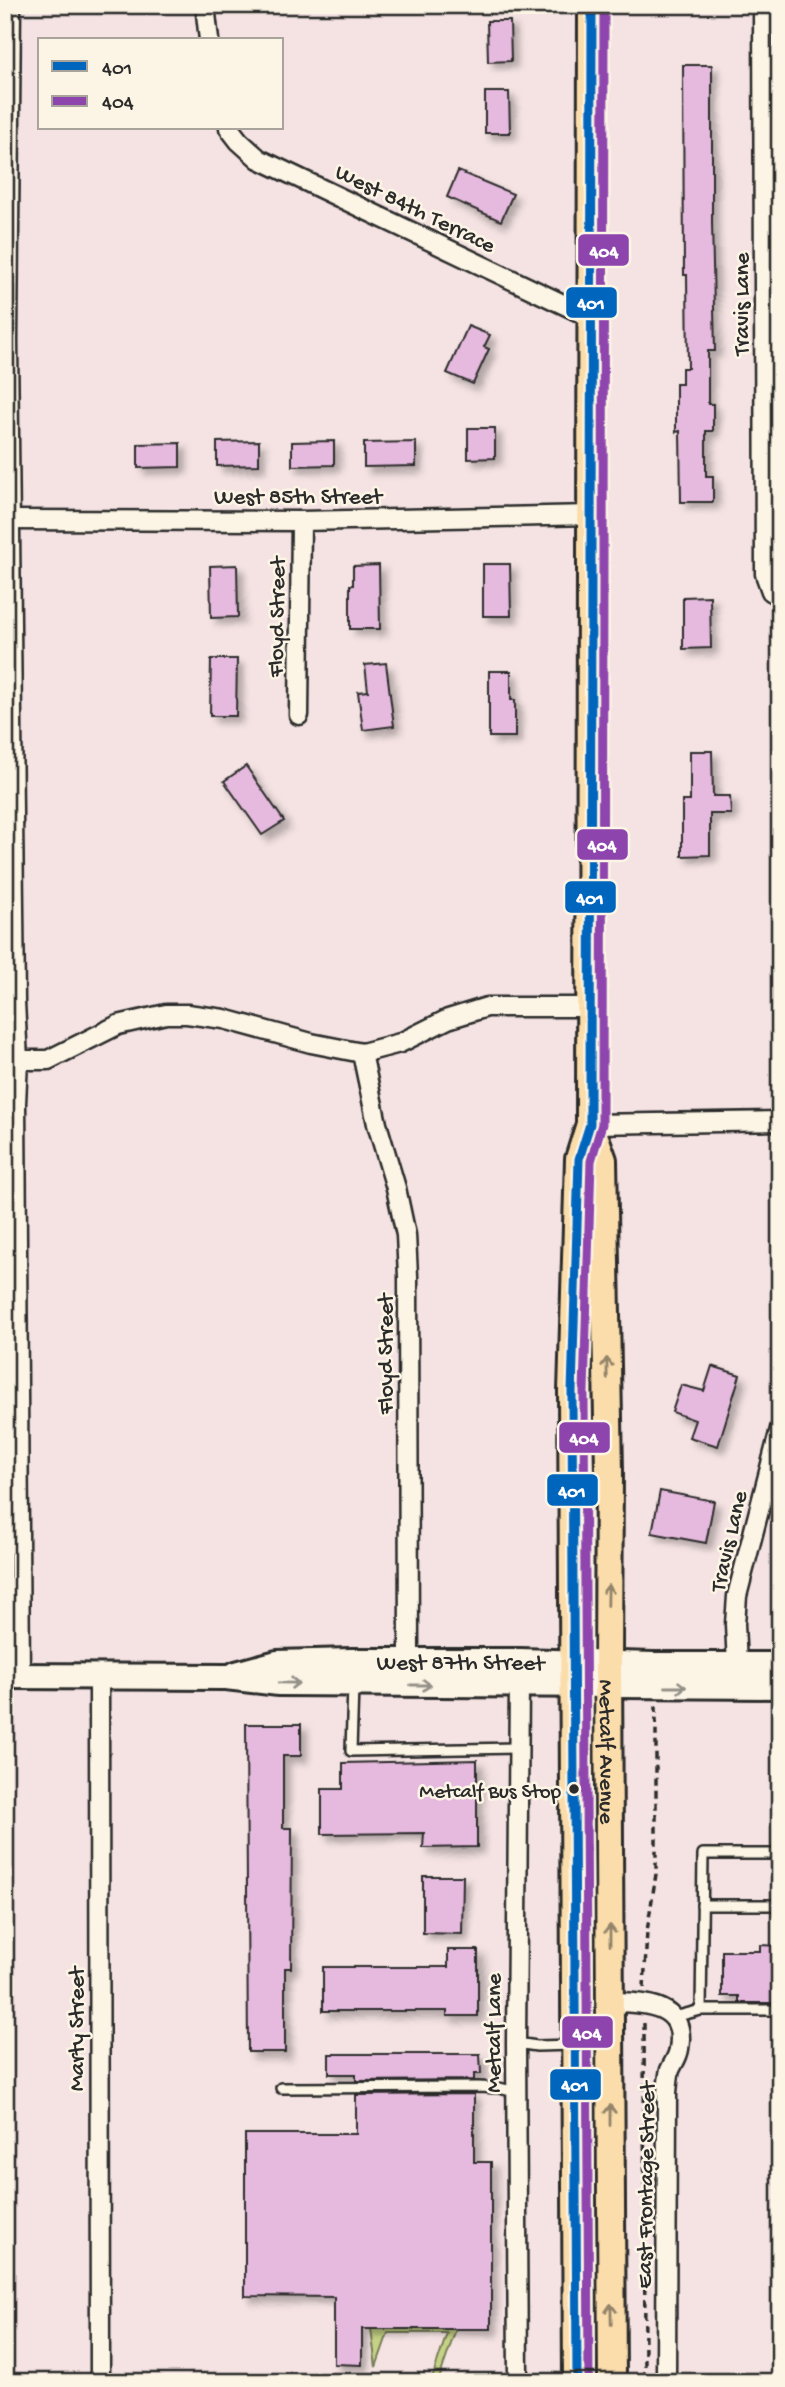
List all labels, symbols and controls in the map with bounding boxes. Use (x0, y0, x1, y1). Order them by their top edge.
legend (38, 38, 284, 130)
text: 401 (102, 58, 132, 83)
text: 404 (102, 92, 134, 117)
street label: West 84th Terrace (330, 160, 500, 261)
line badge: 404 (577, 233, 630, 267)
text: 404 (589, 242, 619, 265)
street label: Travis Lane (730, 251, 757, 357)
line badge: 401 (565, 286, 618, 319)
text: 401 (576, 294, 605, 317)
street label: West 85th Street (214, 485, 384, 512)
street label: Floyd Street (264, 555, 293, 678)
line badge: 404 (576, 828, 629, 861)
text: 404 (587, 836, 617, 859)
line badge: 401 (564, 880, 617, 914)
text: 401 (575, 889, 604, 912)
street label: Floyd Street (374, 1292, 401, 1415)
one-way arrow (601, 1356, 614, 1379)
line badge: 404 (558, 1421, 611, 1454)
text: 404 (569, 1429, 599, 1452)
line badge: 401 (546, 1473, 599, 1507)
text: 401 (557, 1482, 586, 1505)
street label: Travis Lane (705, 1488, 755, 1597)
one-way arrow (601, 1584, 615, 1607)
street label: West 87th Street (377, 1651, 546, 1679)
one-way arrow (277, 1677, 300, 1690)
one-way arrow (409, 1678, 432, 1691)
street label: Metcalf Avenue (591, 1679, 619, 1825)
one-way arrow (664, 1680, 687, 1694)
place label: Metcalf Bus Stop (419, 1781, 562, 1806)
marker: Metcalf Bus Stop (567, 1782, 581, 1796)
one-way arrow (603, 1923, 617, 1946)
street label: Marty Street (65, 1965, 92, 2091)
street label: Metcalf Lane (482, 1972, 509, 2093)
line badge: 404 (561, 2015, 614, 2049)
text: 404 (572, 2024, 602, 2047)
line badge: 401 (549, 2068, 602, 2101)
text: 401 (560, 2076, 589, 2099)
street label: East Frontage Street (632, 2080, 663, 2289)
one-way arrow (603, 2103, 617, 2126)
one-way arrow (605, 2302, 618, 2325)

